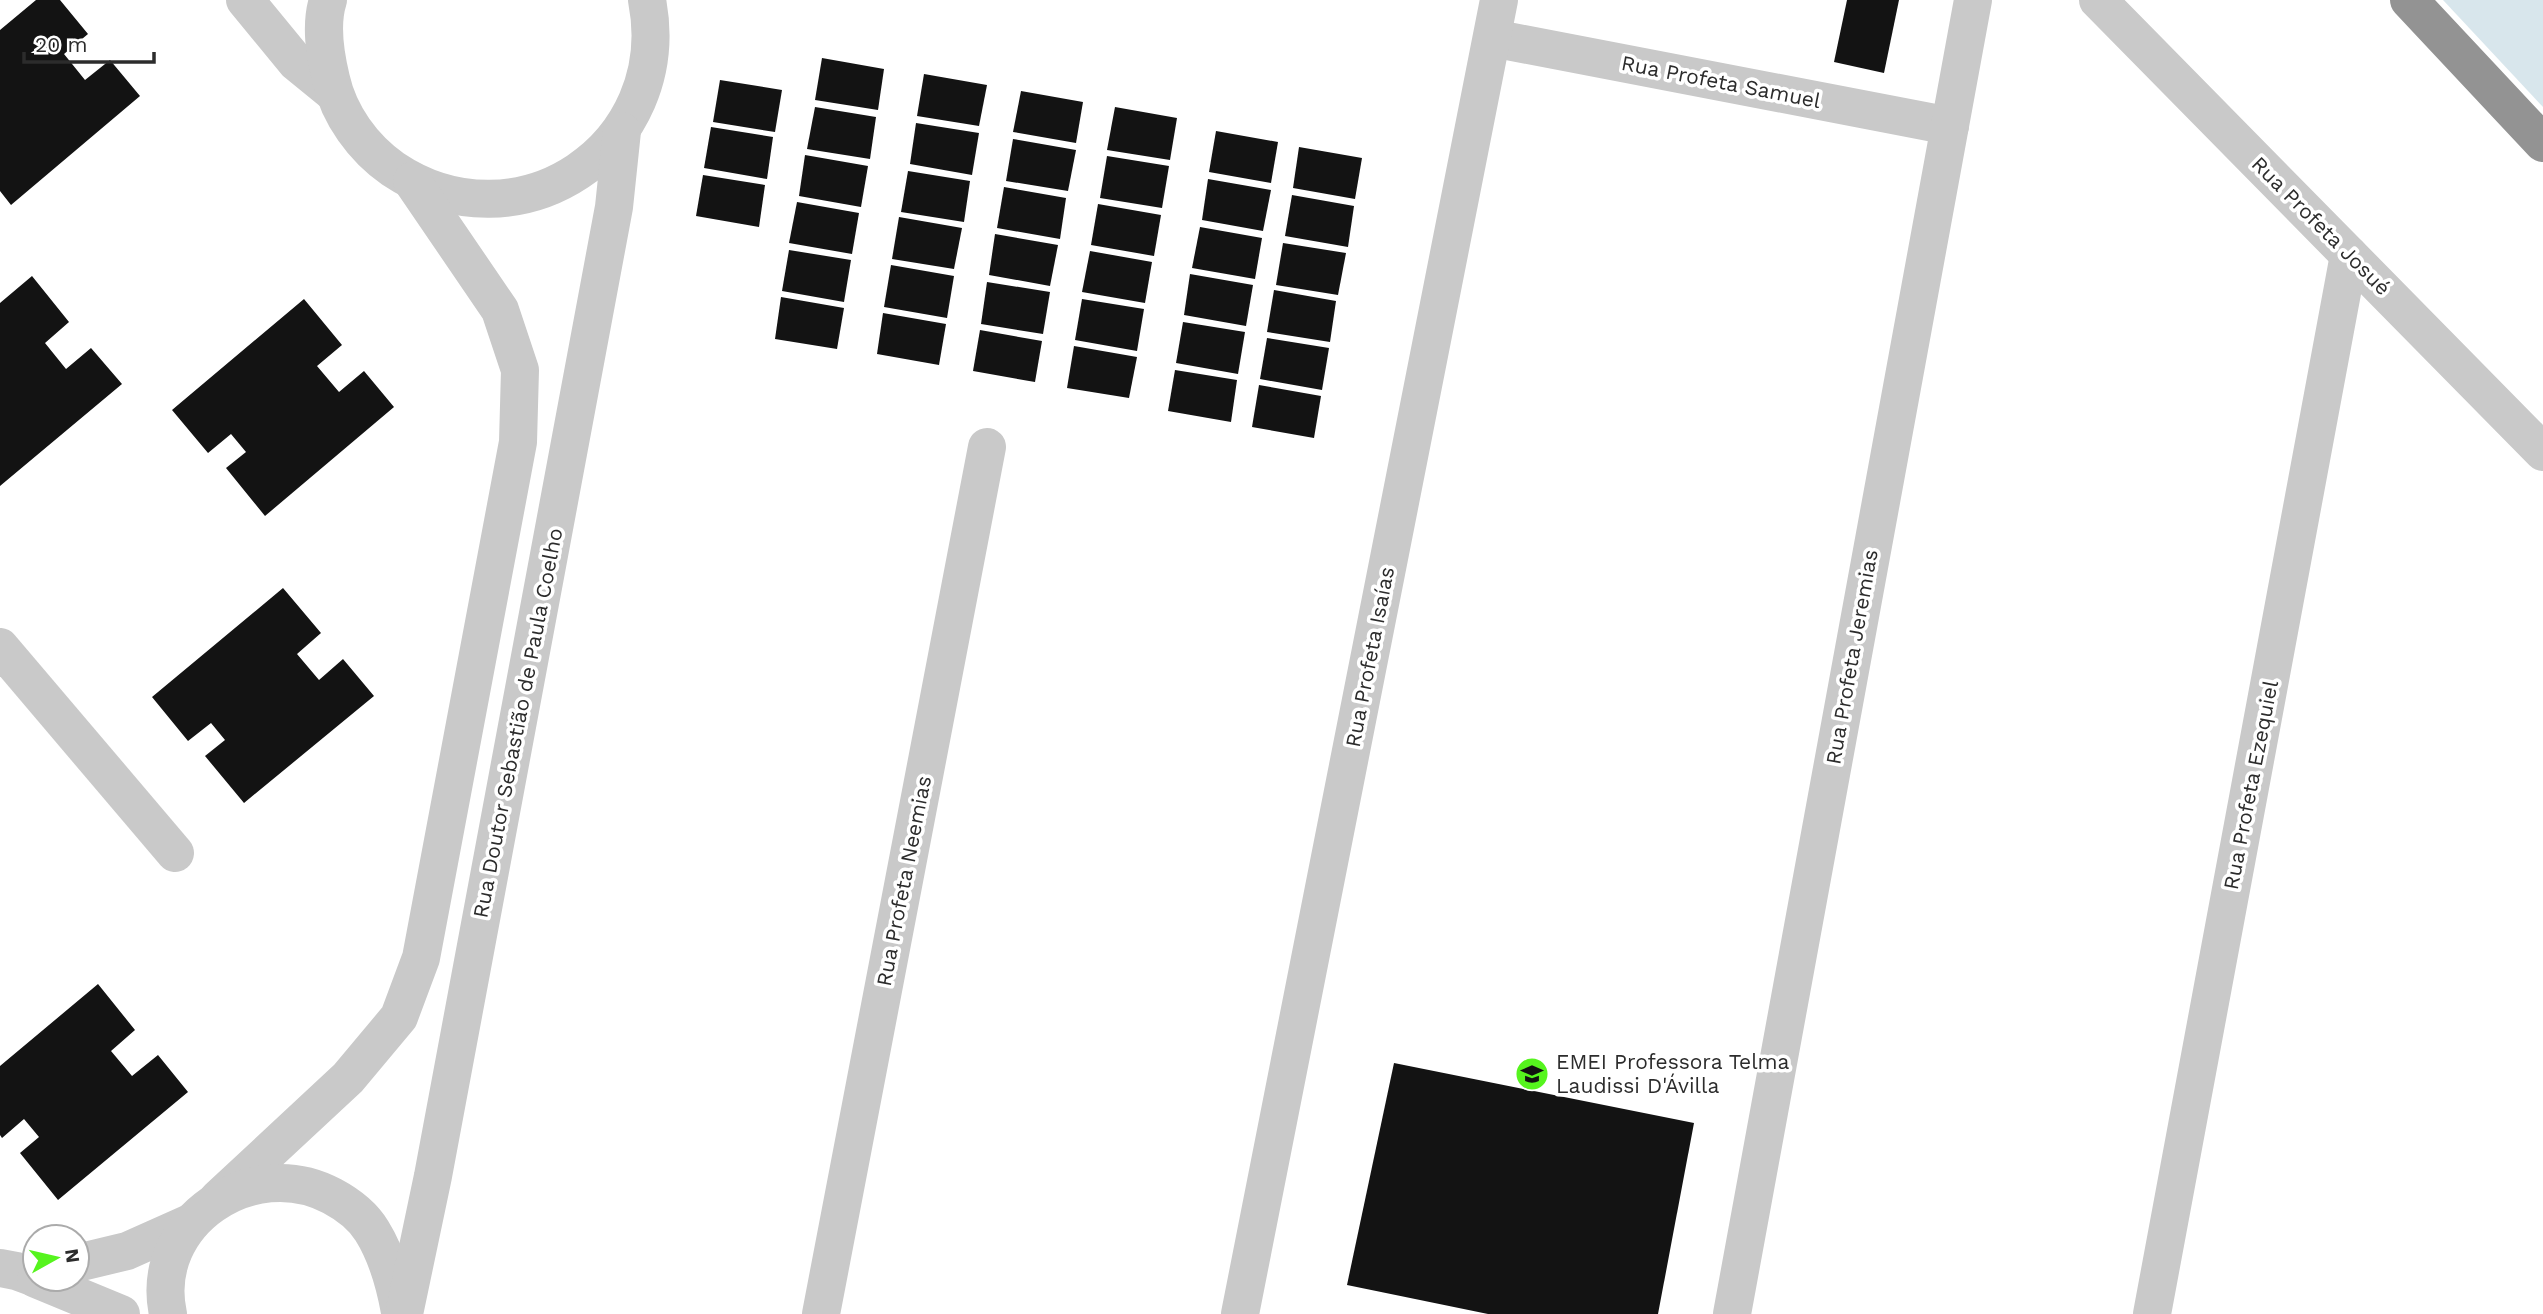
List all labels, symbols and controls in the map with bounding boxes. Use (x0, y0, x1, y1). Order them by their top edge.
scale bar (24, 21, 154, 65)
text: 20 m (35, 32, 87, 57)
street label: Rua Profeta Samuel (1619, 50, 1823, 113)
street label: Rua Profeta Josué (2247, 151, 2396, 300)
street label: Rua Doutor Sebastião de Paula Coelho (467, 526, 568, 920)
street label: Rua Profeta Jeremias (1820, 547, 1883, 766)
street label: Rua Profeta Isaías (1340, 565, 1399, 749)
street label: Rua Profeta Ezequiel (2218, 678, 2283, 892)
street label: Rua Profeta Neemias (871, 774, 936, 988)
place label: EMEI Professora Telma Laudissi D'Ávilla (1556, 1049, 1790, 1098)
school or university icon: EMEI Professora Telma Laudissi D'Ávilla (1513, 1055, 1551, 1093)
north arrow (21, 1223, 91, 1293)
text: N (60, 1247, 85, 1264)

